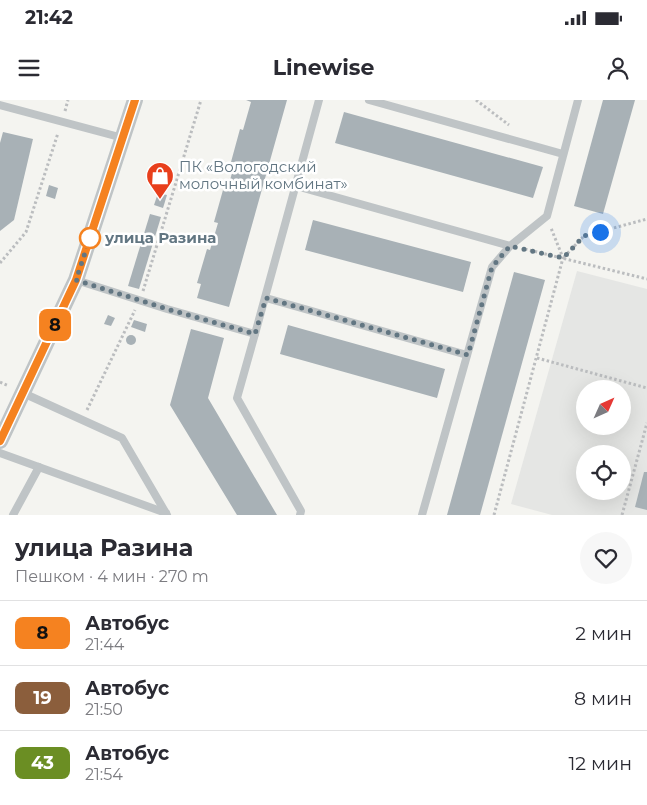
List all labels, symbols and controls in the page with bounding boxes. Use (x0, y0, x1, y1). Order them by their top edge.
text: 21:42 (25, 6, 73, 29)
icon: menu (15, 54, 43, 82)
text: Linewise (273, 54, 374, 81)
icon: person (604, 54, 632, 82)
place label: ПК «Вологодский молочный комбинат» (179, 157, 348, 193)
shop icon: ПК «Вологодский молочный комбинат» (145, 161, 175, 200)
your location (588, 220, 613, 245)
marker: улица Разина (79, 227, 101, 249)
place label: улица Разина (104, 228, 216, 247)
line badge: 8 (39, 309, 71, 341)
text: 8 (49, 314, 61, 336)
north arrow (576, 380, 631, 435)
map controls (576, 380, 631, 500)
button: locate (576, 445, 631, 500)
button: heart (580, 532, 632, 584)
text: улица Разина (15, 533, 193, 562)
text: Пешком · 4 мин · 270 m (15, 567, 209, 586)
text: Автобус (85, 612, 169, 635)
text: 8 (37, 622, 48, 644)
text: 2 мин (575, 622, 632, 645)
text: 21:44 (85, 635, 124, 654)
text: Автобус (85, 677, 169, 700)
text: 19 (33, 687, 52, 709)
text: 8 мин (574, 687, 632, 710)
text: 21:50 (85, 700, 123, 719)
text: Автобус (85, 742, 169, 765)
text: 43 (31, 752, 54, 774)
text: 12 мин (568, 752, 632, 775)
text: 21:54 (85, 765, 123, 784)

